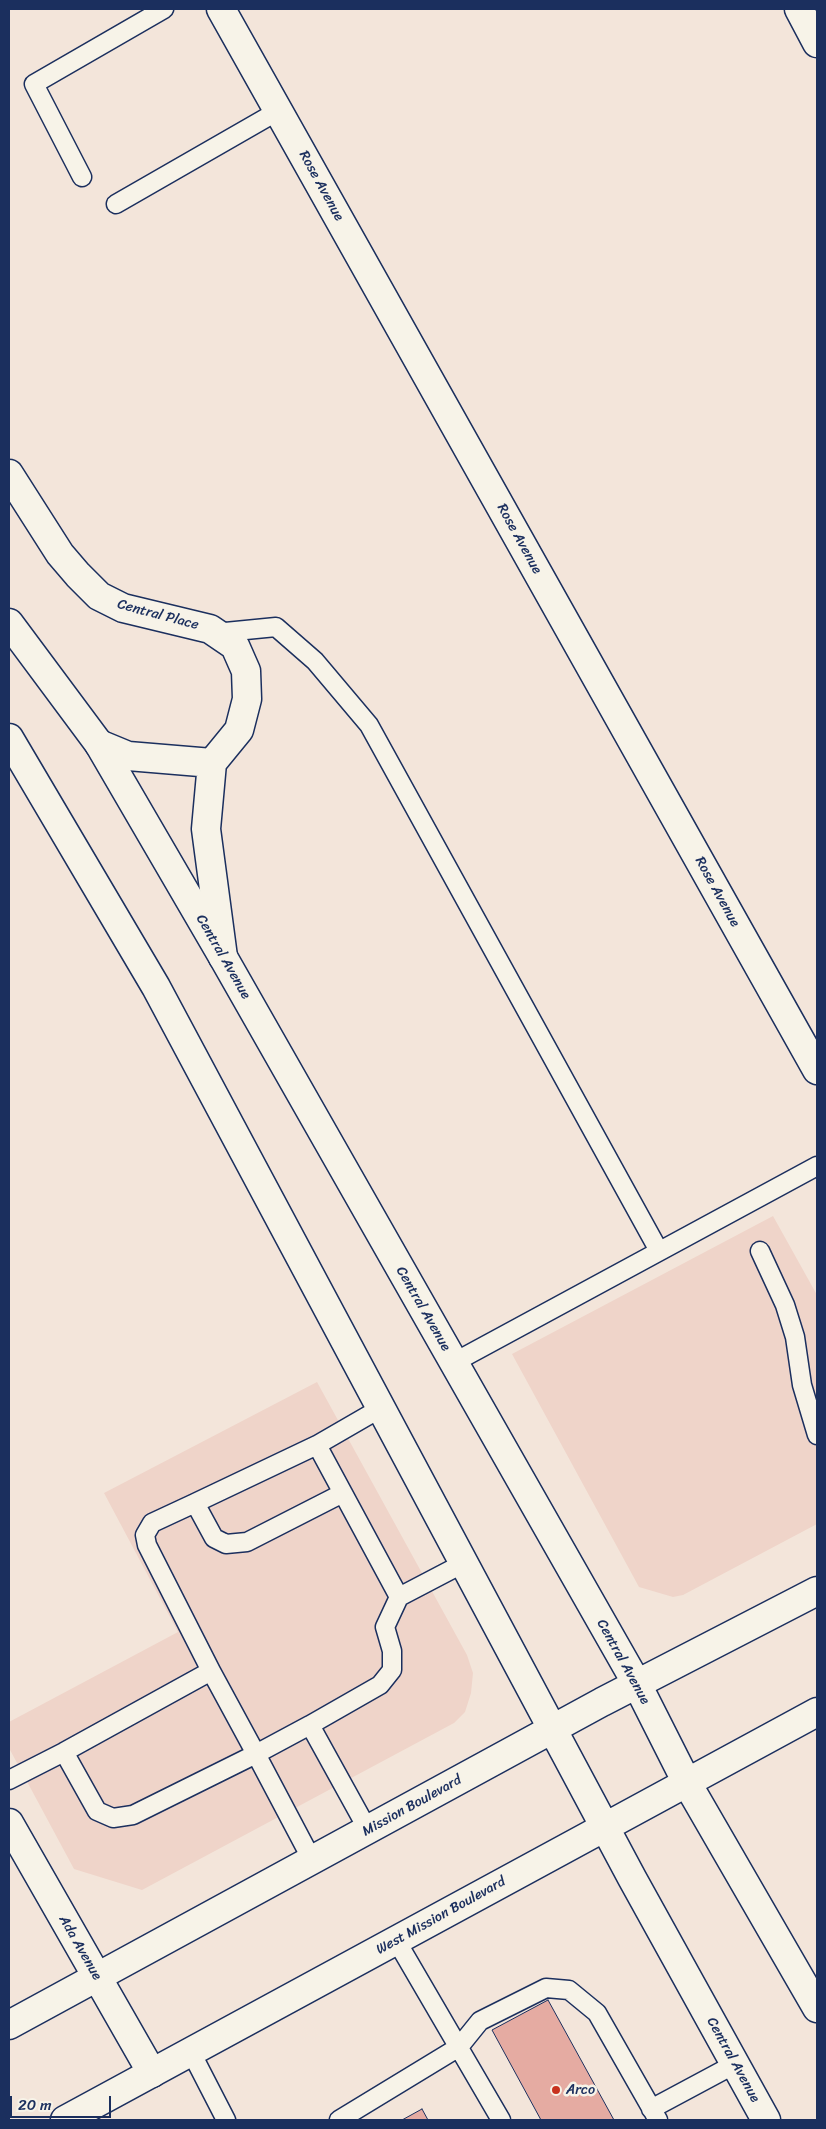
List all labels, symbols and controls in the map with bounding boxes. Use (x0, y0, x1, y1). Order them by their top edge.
street label: Rose Avenue (295, 148, 347, 224)
street label: Rose Avenue (493, 501, 545, 577)
street label: Central Place (115, 596, 201, 634)
street label: Rose Avenue (691, 854, 743, 930)
street label: Central Avenue (192, 912, 254, 1002)
street label: Central Avenue (392, 1264, 454, 1354)
street label: Central Avenue (593, 1617, 653, 1707)
street label: Mission Boulevard (359, 1772, 465, 1840)
street label: West Mission Boulevard (373, 1873, 509, 1959)
street label: Ada Avenue (55, 1913, 105, 1983)
street label: Central Avenue (703, 2015, 763, 2105)
place label: Arco (566, 2082, 595, 2098)
marker: Arco (550, 2084, 562, 2096)
scale bar (12, 2086, 114, 2118)
text: 20 m (18, 2092, 52, 2118)

